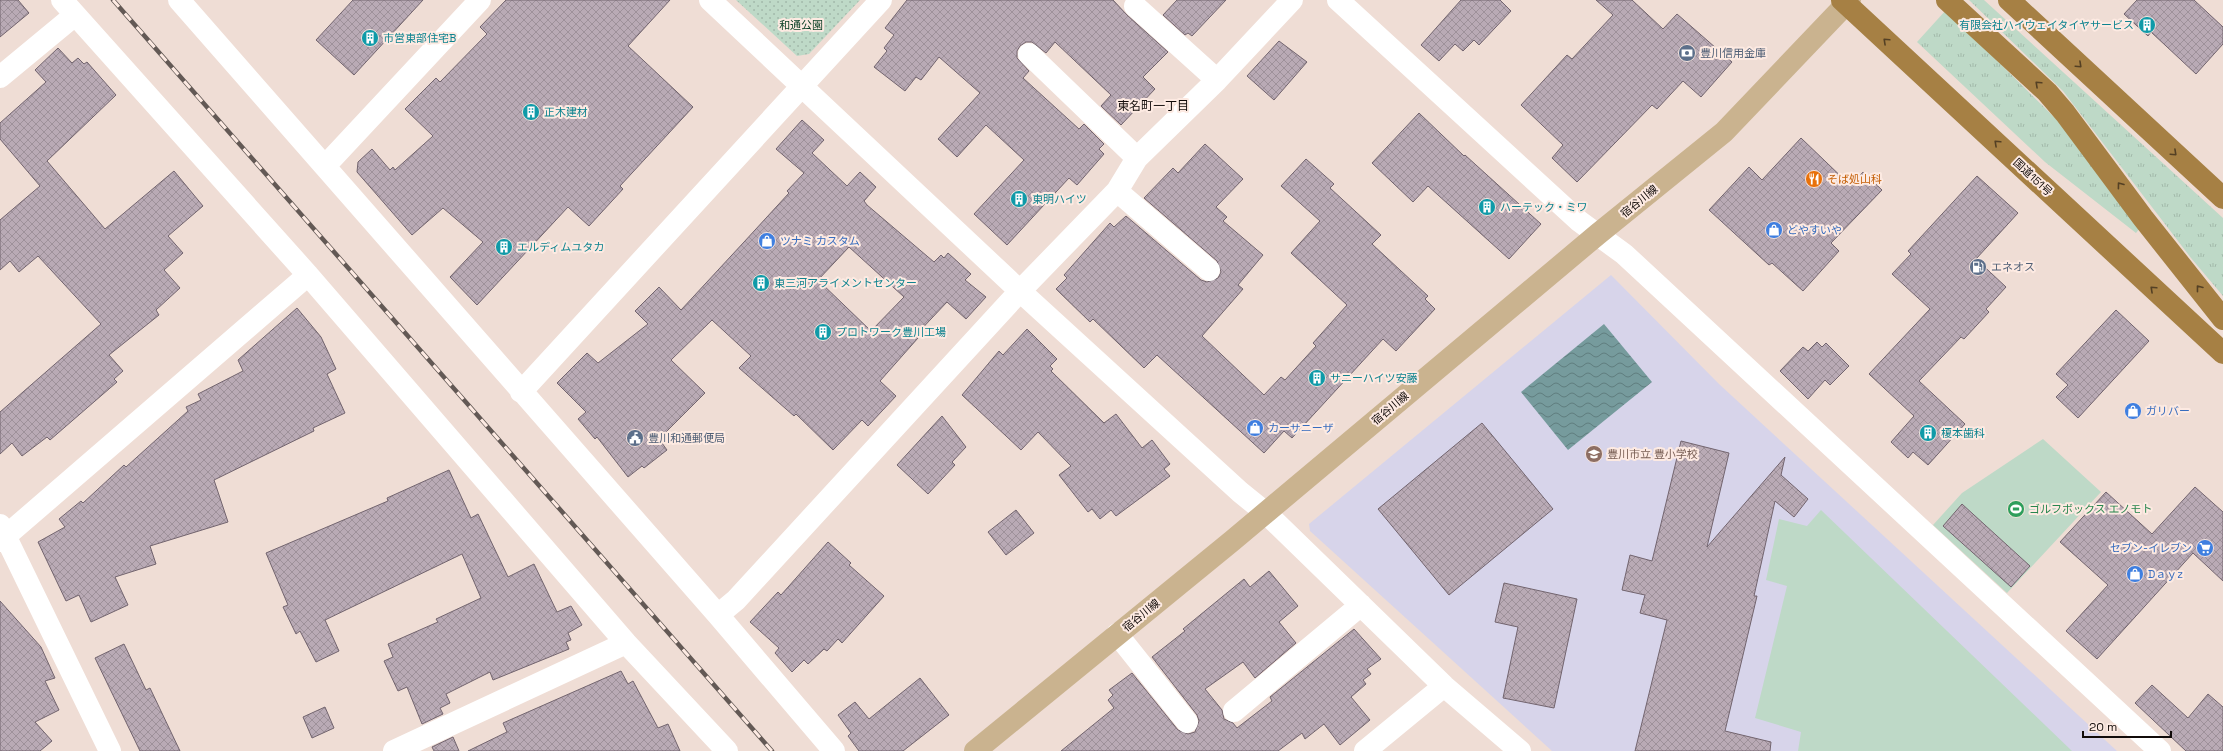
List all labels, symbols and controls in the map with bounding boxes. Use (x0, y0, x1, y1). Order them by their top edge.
building icon: 有限会社ハイウェイタイヤサービス (2137, 15, 2157, 35)
park label: 和通公園 (779, 18, 823, 32)
place label: 有限会社ハイウェイタイヤサービス (1959, 18, 2134, 32)
building icon: 市営東部住宅B (360, 28, 380, 48)
place label: 市営東部住宅B (383, 31, 456, 45)
one-way arrow (1883, 38, 1891, 45)
bank icon: 豊川信用金庫 (1677, 43, 1697, 63)
place label: 豊川信用金庫 (1700, 46, 1766, 60)
one-way arrow (2074, 60, 2082, 67)
one-way arrow (2035, 81, 2043, 89)
district label: 東名町一丁目 (1117, 98, 1189, 114)
building icon: 正木建材 (521, 102, 541, 122)
place label: 正木建材 (544, 105, 588, 119)
one-way arrow (1994, 141, 2001, 148)
one-way arrow (2169, 148, 2177, 156)
street label: 国道151号 (2010, 155, 2056, 199)
restaurant icon: そば処山科 (1804, 169, 1824, 189)
place label: そば処山科 (1827, 172, 1882, 186)
street label: 宿谷川線 (1617, 182, 1661, 220)
one-way arrow (2117, 183, 2124, 190)
building icon: 東明ハイツ (1009, 189, 1029, 209)
place label: 東明ハイツ (1032, 192, 1087, 206)
building icon: ハーテック・ミワ (1477, 197, 1497, 217)
place label: ハーテック・ミワ (1500, 200, 1588, 214)
shop icon: どやすいや (1764, 220, 1784, 240)
place label: どやすいや (1787, 223, 1842, 237)
shop icon: ツナミ カスタム (757, 231, 777, 251)
place label: ツナミ カスタム (780, 234, 860, 248)
building icon: エルディムユタカ (494, 237, 514, 257)
place label: エルディムユタカ (517, 240, 604, 254)
fuel station icon: エネオス (1968, 257, 1988, 277)
place label: エネオス (1991, 260, 2035, 274)
building icon: 東三河アライメントセンター (751, 273, 771, 293)
place label: 東三河アライメントセンター (774, 276, 917, 290)
one-way arrow (2151, 286, 2158, 293)
one-way arrow (2197, 286, 2204, 293)
building icon: プロトワーク豊川工場 (813, 322, 833, 342)
place label: プロトワーク豊川工場 (836, 325, 946, 339)
building icon: サニーハイツ安藤 (1307, 368, 1327, 388)
place label: サニーハイツ安藤 (1330, 371, 1418, 385)
street label: 宿谷川線 (1369, 388, 1411, 428)
shop icon: ガリバー (2123, 401, 2143, 421)
place label: ガリバー (2146, 404, 2190, 418)
shop icon: カーサニーザ (1245, 418, 1265, 438)
place label: カーサニーザ (1268, 421, 1334, 435)
building icon: 榎本歯科 (1918, 423, 1938, 443)
place label: 榎本歯科 (1941, 426, 1985, 440)
public building icon: 豊川和通郵便局 (625, 428, 645, 448)
place label: 豊川和通郵便局 (648, 431, 725, 445)
school or university icon: 豊川市立 豊小学校 (1584, 444, 1604, 464)
place label: 豊川市立 豊小学校 (1607, 447, 1698, 461)
sports icon: ゴルフボックス エノモト (2006, 499, 2026, 519)
place label: ゴルフボックス エノモト (2029, 502, 2153, 516)
supermarket icon: セブン-イレブン (2195, 538, 2215, 558)
place label: セブン-イレブン (2110, 541, 2192, 555)
shop icon: Dａｙz (2125, 564, 2145, 584)
place label: Dａｙz (2148, 567, 2183, 581)
street label: 宿谷川線 (1119, 596, 1163, 634)
scale bar (2083, 713, 2171, 739)
text: 20 m (2089, 719, 2117, 735)

